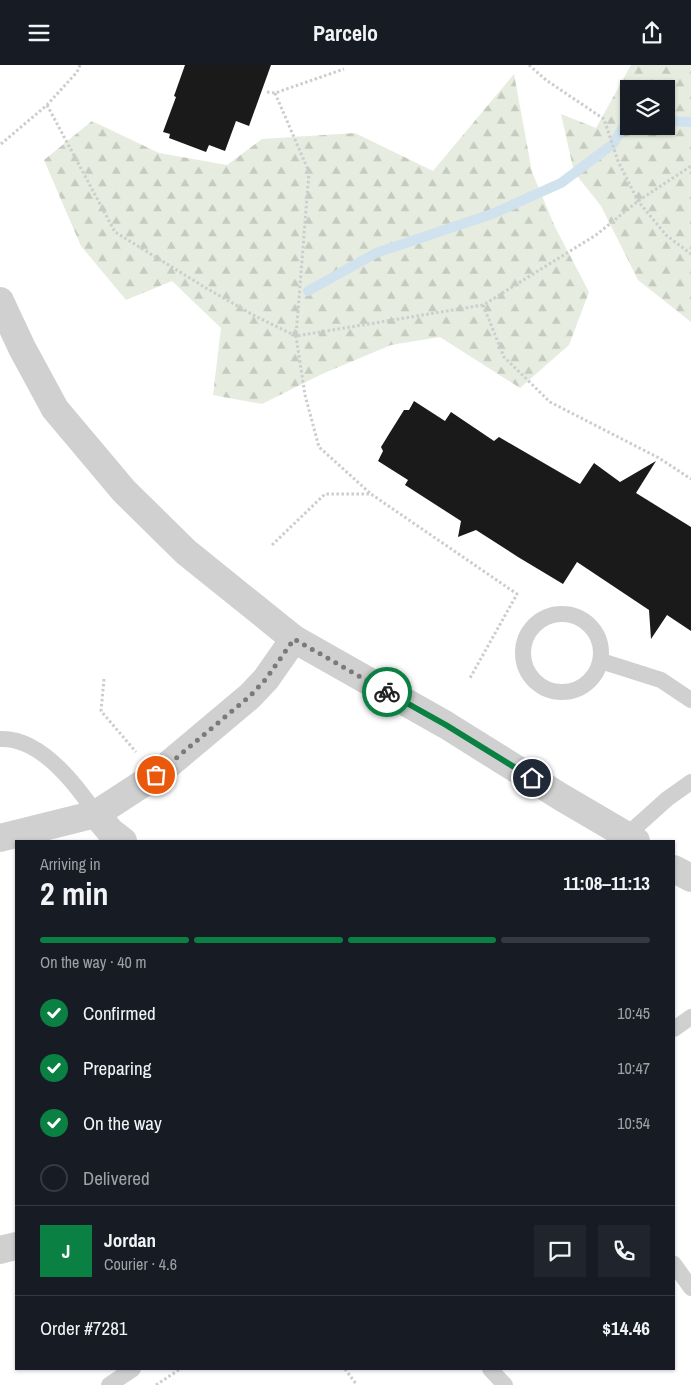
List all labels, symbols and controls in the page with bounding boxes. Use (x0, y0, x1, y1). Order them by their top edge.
text: Parcelo (313, 18, 378, 48)
icon: menu (25, 19, 53, 47)
icon: share (638, 19, 666, 47)
map controls (620, 80, 675, 135)
button: layers (620, 80, 675, 135)
courier (362, 667, 412, 717)
icon: bike (373, 678, 401, 706)
pin (135, 754, 177, 796)
pin (511, 757, 553, 799)
icon: bag (142, 761, 170, 789)
icon: home (518, 764, 546, 792)
text: Arriving in (40, 853, 101, 875)
text: 11:08–11:13 (563, 870, 650, 896)
text: 2 min (40, 872, 109, 915)
text: On the way · 40 m (40, 951, 146, 973)
icon: check (40, 999, 68, 1027)
text: Confirmed (83, 1000, 156, 1026)
text: 10:45 (617, 1002, 650, 1024)
icon: check (40, 1054, 68, 1082)
text: Preparing (83, 1055, 151, 1081)
text: 10:47 (617, 1057, 650, 1079)
icon: check (40, 1109, 68, 1137)
text: On the way (83, 1110, 162, 1136)
text: 10:54 (617, 1112, 650, 1134)
text: Delivered (83, 1165, 150, 1191)
button: chat (534, 1225, 586, 1277)
button: phone (598, 1225, 650, 1277)
text: Jordan (104, 1227, 156, 1253)
text: J (62, 1238, 70, 1264)
text: Courier · 4.6 (104, 1253, 177, 1275)
text: Order #7281 (40, 1315, 127, 1341)
text: $14.46 (602, 1315, 650, 1341)

